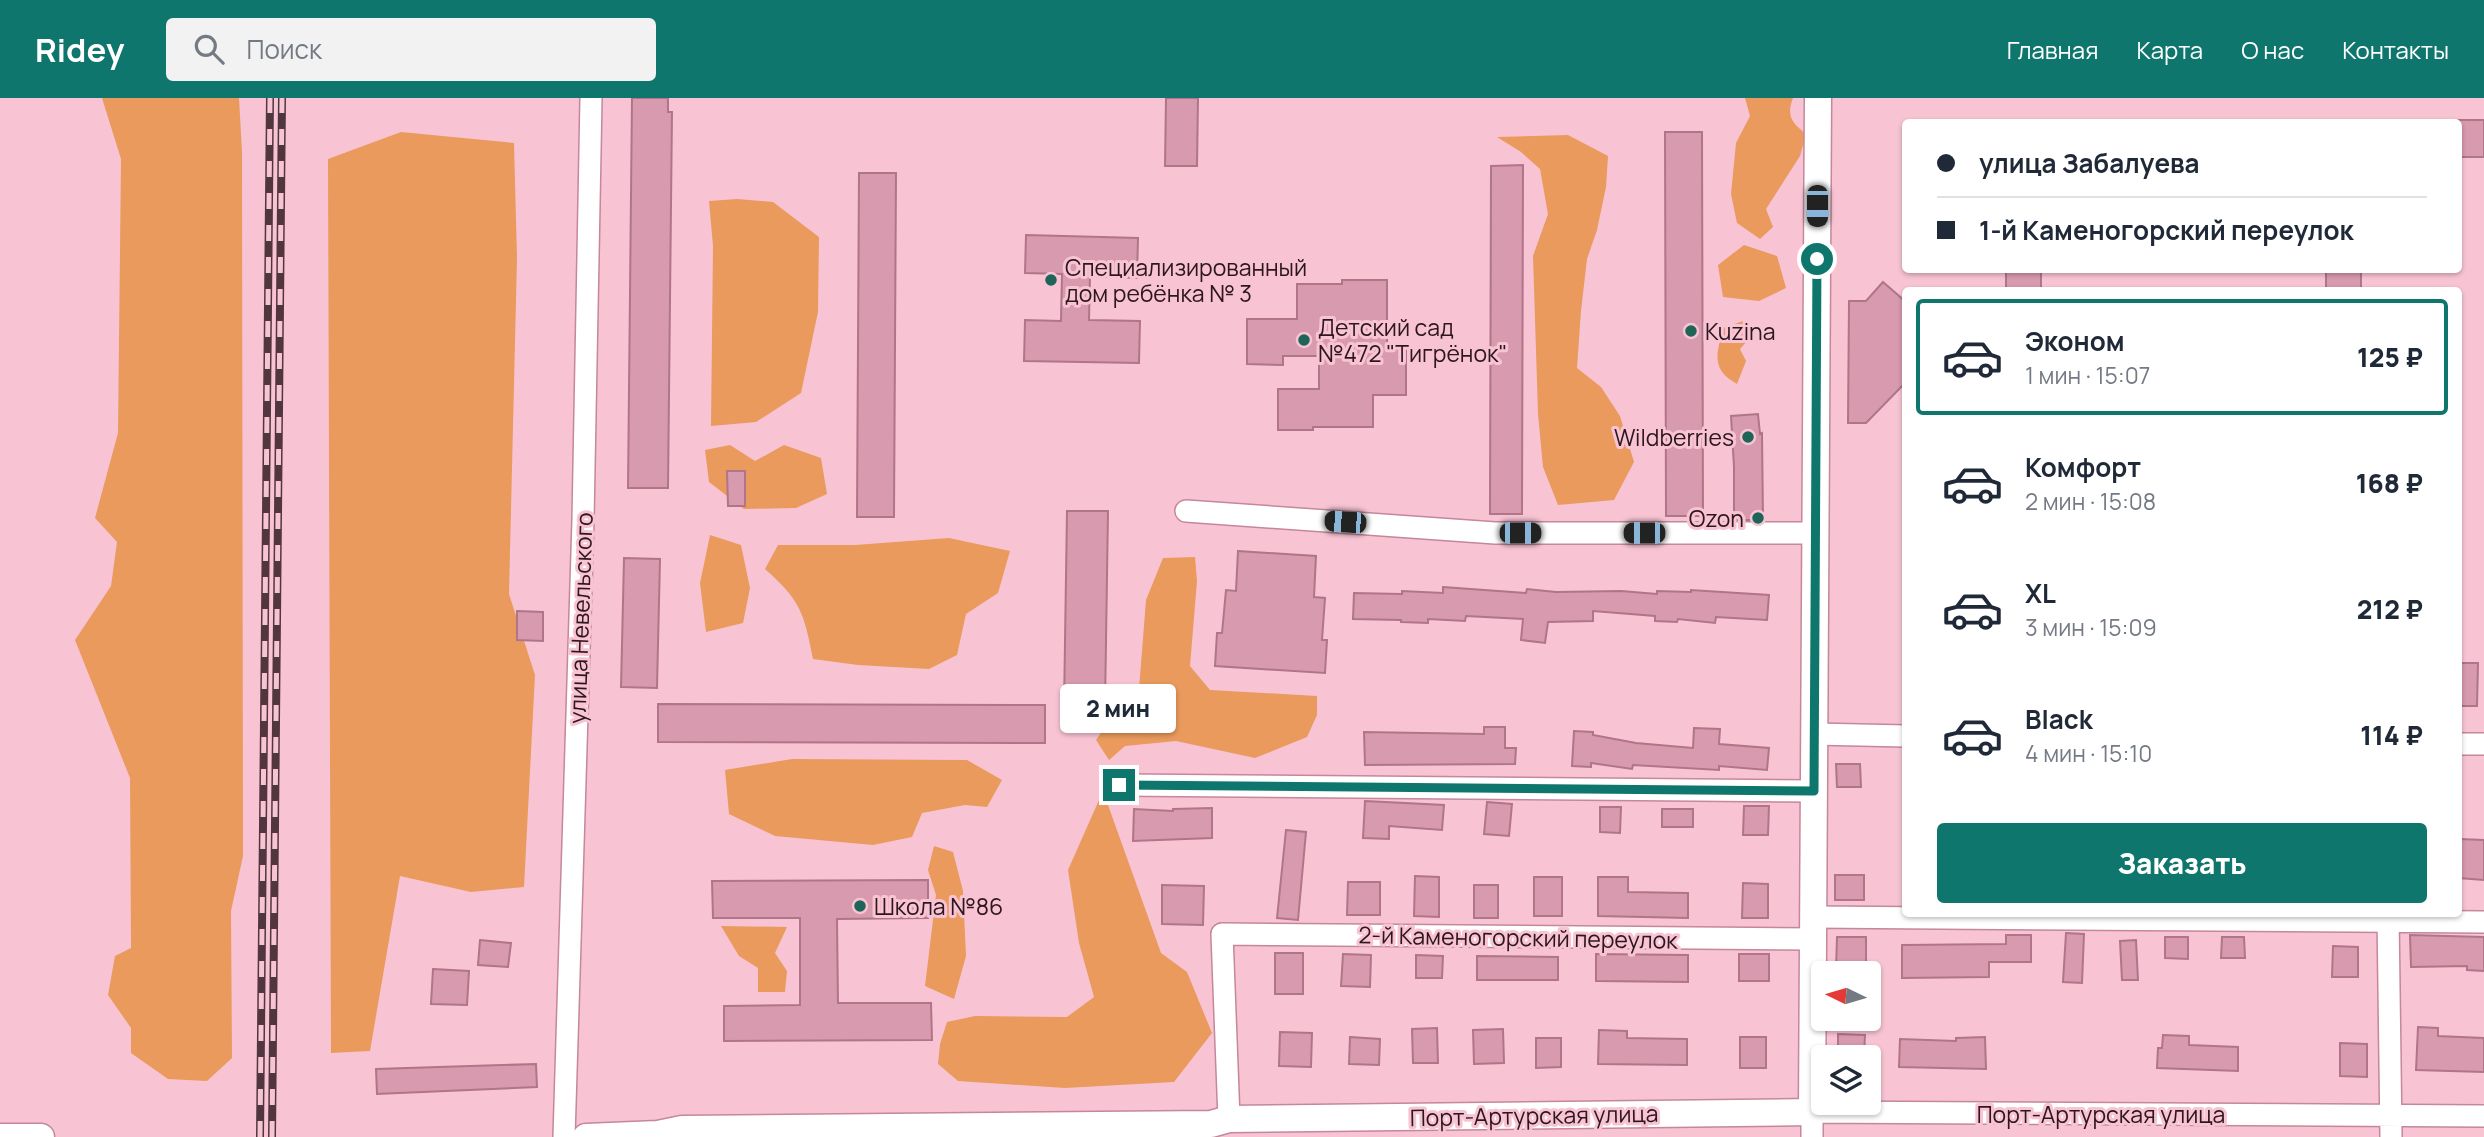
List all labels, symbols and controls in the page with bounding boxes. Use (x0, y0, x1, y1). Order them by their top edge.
search box (166, 18, 656, 81)
text: Ridey (35, 27, 124, 72)
icon: search (190, 30, 228, 68)
text: Поиск (246, 31, 322, 67)
text: Главная (2007, 33, 2098, 66)
text: Карта (2136, 33, 2203, 66)
text: О нас (2241, 33, 2304, 66)
text: Контакты (2342, 33, 2449, 66)
text: улица Забалуева (1979, 145, 2200, 181)
car (1807, 185, 1828, 227)
text: 1-й Каменогорский переулок (1979, 212, 2354, 248)
route start (1801, 243, 1833, 275)
place label: Специализированный дом ребёнка № 3 (1065, 251, 1307, 309)
marker: Специализированный дом ребёнка № 3 (1043, 272, 1059, 288)
place label: Детский сад №472 "Тигрёнок" (1318, 311, 1507, 369)
place label: Kuzina (1705, 315, 1776, 347)
marker: Kuzina (1683, 323, 1699, 339)
text: Эконом (2025, 323, 2125, 359)
icon: car (1941, 326, 2004, 389)
marker: Детский сад №472 "Тигрёнок" (1296, 332, 1312, 348)
text: 125 ₽ (2357, 339, 2423, 375)
text: 1 мин · 15:07 (2025, 359, 2150, 391)
place label: Wildberries (1614, 421, 1734, 453)
marker: Wildberries (1740, 429, 1756, 445)
text: Комфорт (2025, 449, 2141, 485)
icon: car (1941, 452, 2004, 515)
text: 168 ₽ (2356, 465, 2423, 501)
text: 2 мин · 15:08 (2025, 485, 2156, 517)
place label: Ozon (1689, 502, 1744, 534)
car (1324, 510, 1367, 534)
marker: Ozon (1750, 510, 1766, 526)
street label: улица Невельского (560, 512, 600, 724)
car (1500, 523, 1542, 544)
car (1624, 523, 1666, 544)
text: XL (2025, 575, 2056, 611)
icon: car (1941, 578, 2004, 641)
text: 212 ₽ (2357, 591, 2423, 627)
text: 3 мин · 15:09 (2025, 611, 2157, 643)
callout: 2 мин (1061, 684, 1177, 732)
text: 2 мин (1086, 692, 1150, 724)
text: Black (2025, 701, 2093, 737)
icon: car (1941, 704, 2004, 767)
text: 114 ₽ (2360, 717, 2423, 753)
text: 4 мин · 15:10 (2025, 737, 2152, 769)
route end (1103, 769, 1135, 801)
button: Заказать (1937, 823, 2427, 903)
place label: Школа №86 (874, 890, 1003, 922)
marker: Школа №86 (852, 898, 868, 914)
street label: 2-й Каменогорский переулок (1358, 918, 1678, 956)
north arrow (1811, 961, 1881, 1031)
map controls (1811, 961, 1881, 1115)
button: layers (1811, 1045, 1881, 1115)
street label: Порт-Артурская улица (1409, 1097, 1659, 1133)
street label: Порт-Артурская улица (1977, 1098, 2225, 1130)

